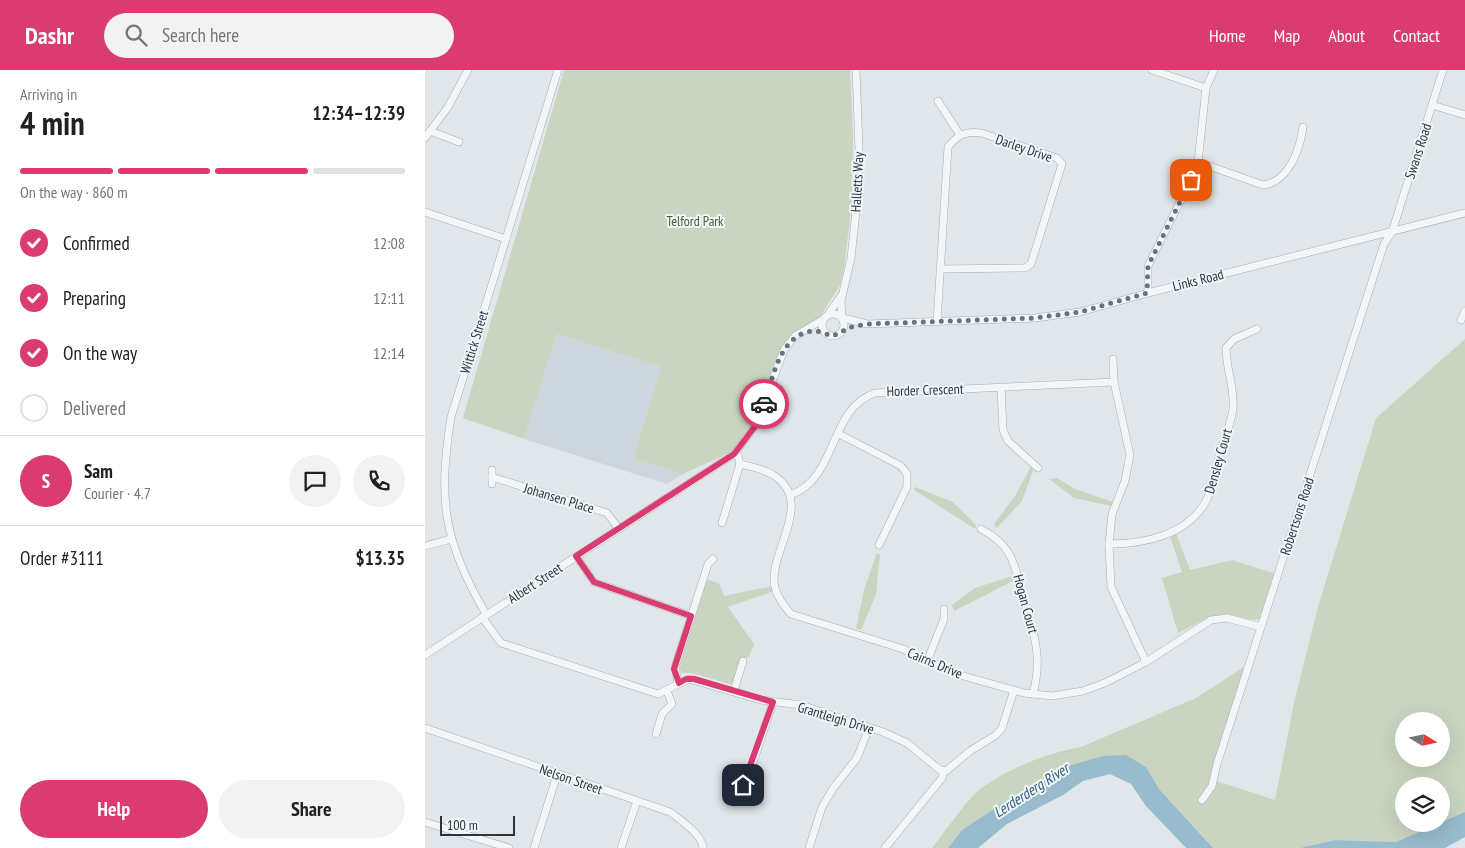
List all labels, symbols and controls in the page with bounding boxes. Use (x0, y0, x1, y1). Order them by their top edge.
search box (104, 13, 454, 58)
text: Dashr (25, 20, 74, 51)
icon: search (122, 21, 150, 49)
text: Search here (162, 23, 239, 47)
text: Home (1209, 24, 1246, 47)
text: Map (1274, 24, 1300, 47)
text: About (1328, 24, 1365, 47)
text: Contact (1393, 24, 1440, 47)
text: Arriving in (20, 84, 77, 104)
text: 12:34–12:39 (312, 101, 405, 125)
text: 4 min (20, 102, 85, 144)
street label: Swans Road (1401, 121, 1435, 181)
street label: Darley Drive (993, 130, 1055, 166)
street label: Halletts Way (846, 151, 868, 213)
pin (1170, 159, 1212, 201)
icon: bag (1177, 166, 1205, 194)
text: On the way · 860 m (20, 182, 128, 202)
park label: Telford Park (666, 212, 724, 230)
icon: check (20, 229, 48, 257)
text: Confirmed (63, 231, 130, 255)
text: 12:08 (373, 233, 405, 253)
street label: Links Road (1171, 265, 1225, 295)
icon: check (20, 284, 48, 312)
text: Preparing (63, 286, 126, 310)
text: 12:11 (373, 288, 405, 308)
street label: Wittick Street (456, 308, 492, 376)
icon: check (20, 339, 48, 367)
text: On the way (63, 341, 137, 365)
text: 12:14 (373, 343, 405, 363)
courier (739, 379, 789, 429)
street label: Horder Crescent (886, 380, 964, 400)
icon: car (750, 390, 778, 418)
text: Delivered (63, 396, 126, 420)
street label: Densley Court (1200, 426, 1236, 496)
button: chat (289, 455, 341, 507)
button: phone (353, 455, 405, 507)
text: Sam (84, 459, 113, 483)
text: S (42, 469, 50, 493)
street label: Robertsons Road (1276, 475, 1318, 557)
street label: Johansen Place (521, 478, 597, 517)
text: Courier · 4.7 (84, 483, 151, 503)
text: Order #3111 (20, 546, 104, 570)
text: $13.35 (356, 546, 405, 570)
street label: Albert Street (504, 559, 566, 607)
street label: Hogan Court (1009, 572, 1043, 636)
street label: Cairns Drive (905, 643, 965, 683)
street label: Grantleigh Drive (796, 698, 877, 738)
north arrow (1395, 712, 1450, 768)
map controls (1395, 712, 1450, 832)
water label: Lerderderg River (990, 758, 1074, 821)
street label: Nelson Street (537, 760, 605, 798)
pin (722, 764, 764, 806)
icon: home (729, 771, 757, 799)
button: layers (1395, 777, 1450, 832)
button: Help (20, 780, 208, 838)
button: Share (218, 780, 405, 838)
scale bar (440, 813, 515, 836)
text: 100 m (447, 816, 478, 834)

